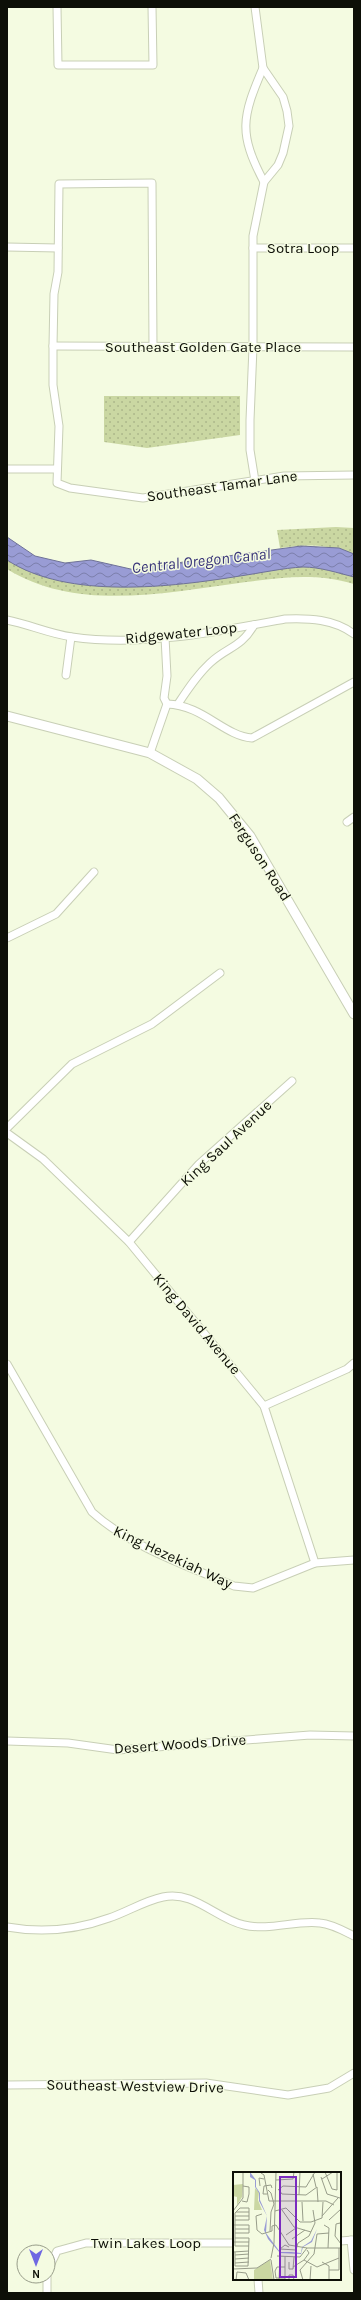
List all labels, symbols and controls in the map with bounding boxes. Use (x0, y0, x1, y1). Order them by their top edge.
street label: Sotra Loop (267, 239, 339, 257)
street label: Southeast Golden Gate Place (105, 338, 301, 356)
street label: Southeast Tamar Lane (146, 467, 298, 505)
water label: Central Oregon Canal (131, 544, 271, 577)
street label: Ridgewater Loop (124, 618, 238, 648)
street label: Ferguson Road (225, 810, 295, 904)
street label: King Saul Avenue (177, 1096, 275, 1190)
street label: King David Avenue (149, 1270, 245, 1378)
street label: King Hezekiah Way (111, 1522, 235, 1592)
street label: Desert Woods Drive (113, 1730, 247, 1758)
street label: Southeast Westview Drive (46, 2075, 224, 2097)
inset map (233, 2172, 341, 2280)
street label: Twin Lakes Loop (91, 2234, 201, 2252)
north arrow (16, 2244, 56, 2284)
text: N (32, 2267, 40, 2280)

